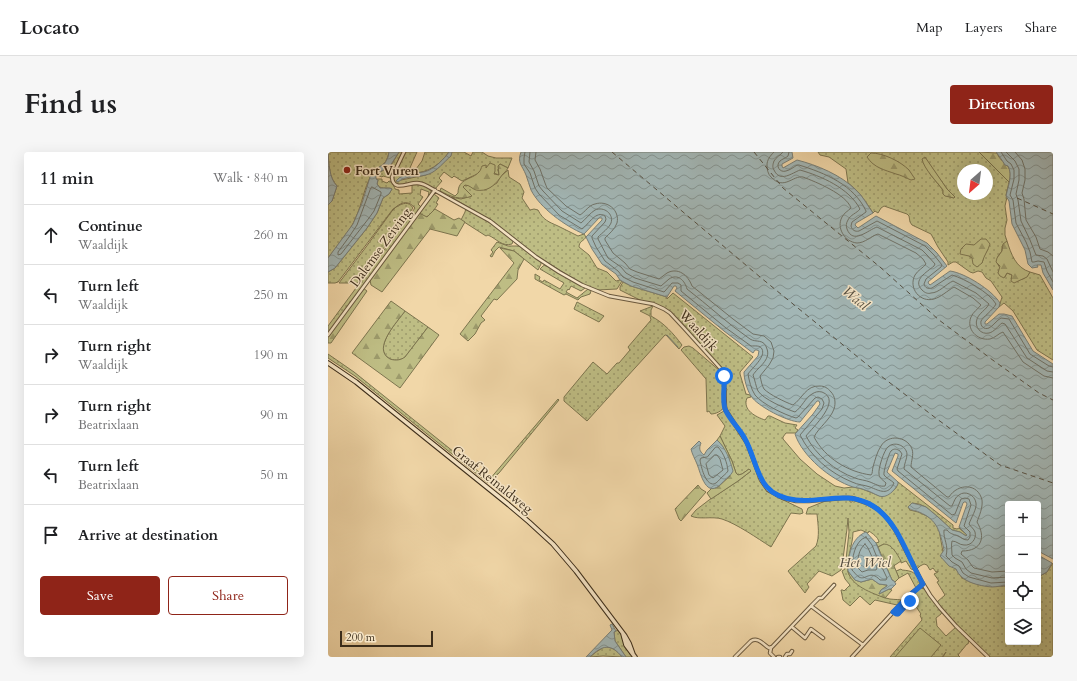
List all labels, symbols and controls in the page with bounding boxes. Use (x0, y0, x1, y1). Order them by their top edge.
text: Locato (20, 15, 79, 41)
text: Map (916, 18, 943, 37)
text: Layers (965, 18, 1003, 37)
text: Share (1025, 18, 1057, 37)
text: Find us (24, 85, 117, 123)
button: Directions (950, 85, 1053, 124)
place label: Fort Vuren (355, 162, 420, 180)
north arrow (957, 164, 993, 200)
marker: Fort Vuren (342, 165, 352, 175)
text: 11 min (40, 167, 94, 190)
text: Walk · 840 m (213, 169, 288, 187)
street label: Dalemse Zeiving (346, 204, 416, 291)
text: Continue (78, 216, 143, 236)
icon: ahead (40, 224, 62, 246)
text: 260 m (254, 226, 288, 244)
text: Waaldijk (78, 236, 128, 254)
text: Turn left (78, 276, 139, 296)
water label: Waal (839, 282, 874, 316)
icon: left (40, 284, 62, 306)
text: 250 m (254, 286, 288, 304)
text: Waaldijk (78, 296, 128, 314)
street label: Waaldijk (674, 305, 722, 355)
text: Turn right (78, 336, 151, 356)
icon: right (40, 344, 62, 366)
text: 190 m (254, 346, 288, 364)
text: Waaldijk (78, 356, 128, 374)
route start (715, 367, 733, 385)
text: Turn right (78, 396, 151, 416)
icon: right (40, 404, 62, 426)
text: 90 m (260, 406, 288, 424)
text: Beatrixlaan (78, 416, 139, 434)
street label: Graaf Reinaldweg (448, 442, 537, 518)
text: Turn left (78, 456, 139, 476)
icon: left (40, 464, 62, 486)
text: 50 m (260, 466, 288, 484)
text: Beatrixlaan (78, 476, 139, 494)
map controls (1005, 501, 1041, 645)
button: + (1005, 501, 1041, 537)
icon: arrive (40, 524, 62, 546)
text: Arrive at destination (78, 525, 218, 545)
button: − (1005, 537, 1041, 573)
water label: Het Wiel (839, 553, 892, 572)
button: locate (1005, 573, 1041, 609)
button: Save (40, 576, 160, 615)
button: Share (168, 576, 288, 615)
route end (901, 592, 919, 610)
button: layers (1005, 609, 1041, 645)
scale bar (340, 629, 433, 648)
text: 200 m (346, 630, 375, 645)

